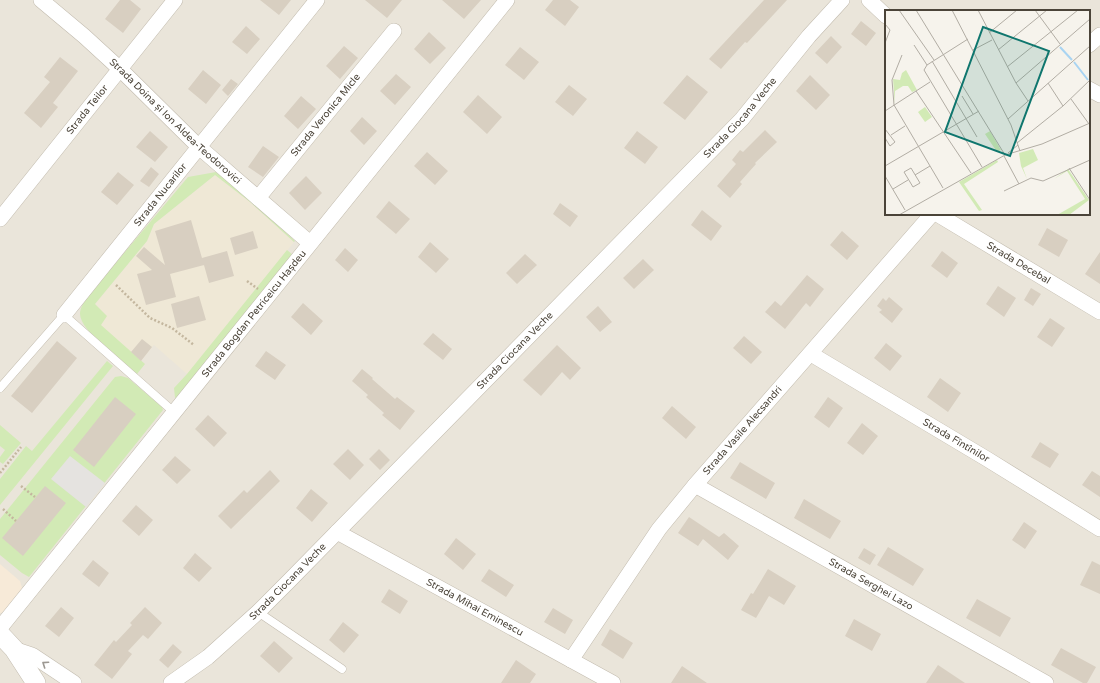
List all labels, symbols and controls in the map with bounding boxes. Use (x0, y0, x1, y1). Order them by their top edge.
inset map (885, 10, 1090, 215)
street label: Strada Doina și Ion Aldea-Teodorovici (107, 56, 244, 187)
street label: Strada Veronica Micle (288, 71, 363, 159)
street label: Strada Ciocana Veche (701, 75, 779, 161)
street label: Strada Teilor (64, 82, 111, 137)
street label: Strada Nucarilor (131, 161, 189, 229)
street label: Strada Decebal (984, 239, 1052, 287)
street label: Strada Bogdan Petriceicu Hașdeu (199, 248, 309, 380)
street label: Strada Ciocana Veche (474, 309, 556, 392)
street label: Strada Vasile Alecsandri (701, 384, 785, 477)
street label: Strada Fîntînilor (921, 416, 992, 465)
street label: Strada Ciocana Veche (247, 540, 329, 623)
street label: Strada Serghei Lazo (827, 556, 915, 613)
street label: Strada Mihai Eminescu (424, 576, 525, 639)
one-way arrow (42, 661, 49, 668)

